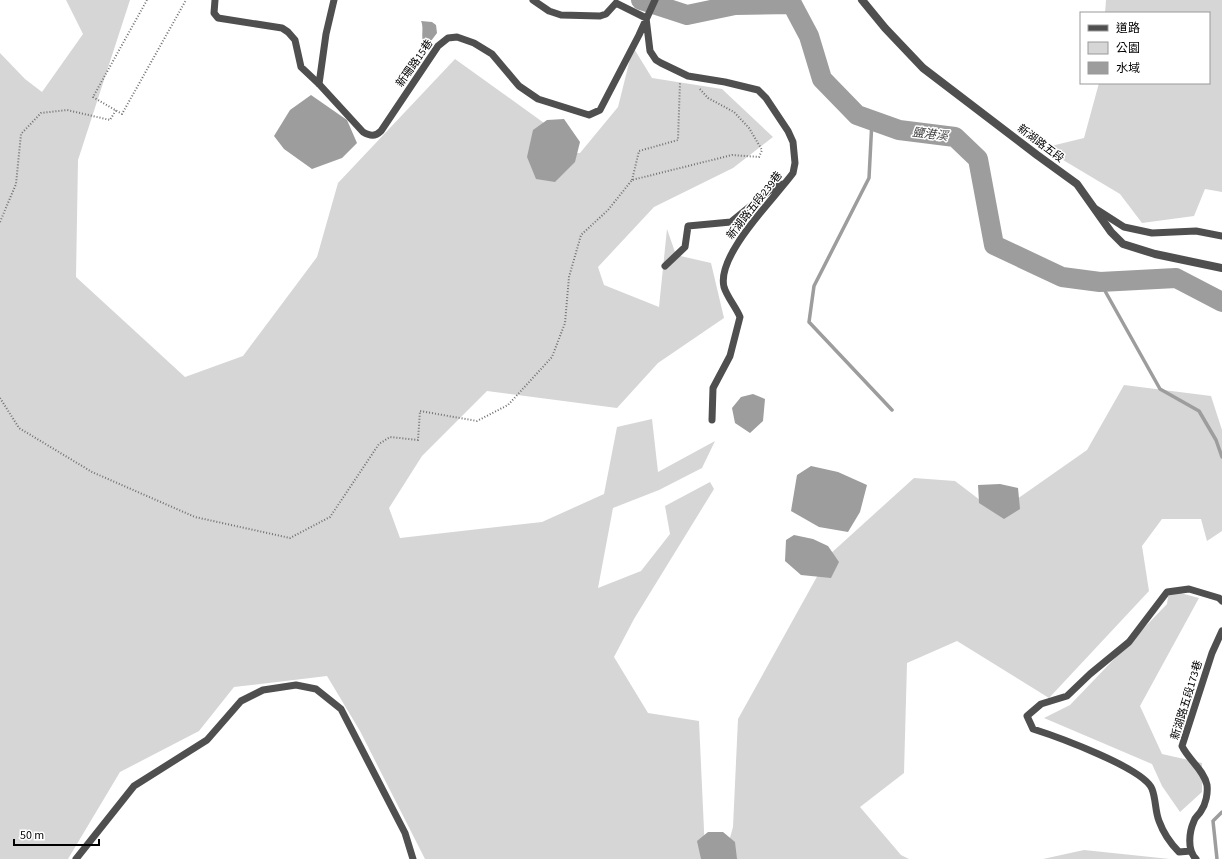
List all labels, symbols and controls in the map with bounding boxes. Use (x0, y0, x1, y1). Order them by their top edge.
legend (1080, 12, 1210, 84)
text: 道路 (1116, 20, 1140, 37)
street label: 新珊路15巷 (393, 36, 436, 90)
text: 公園 (1116, 40, 1140, 57)
text: 水域 (1116, 60, 1140, 77)
street label: 新湖路五段 (1014, 121, 1067, 166)
water label: 鹽港溪 (911, 124, 951, 145)
street label: 新湖路五段239巷 (723, 168, 786, 242)
street label: 新湖路五段173巷 (1167, 659, 1206, 742)
scale bar (14, 821, 99, 847)
text: 50 m (20, 827, 44, 844)

